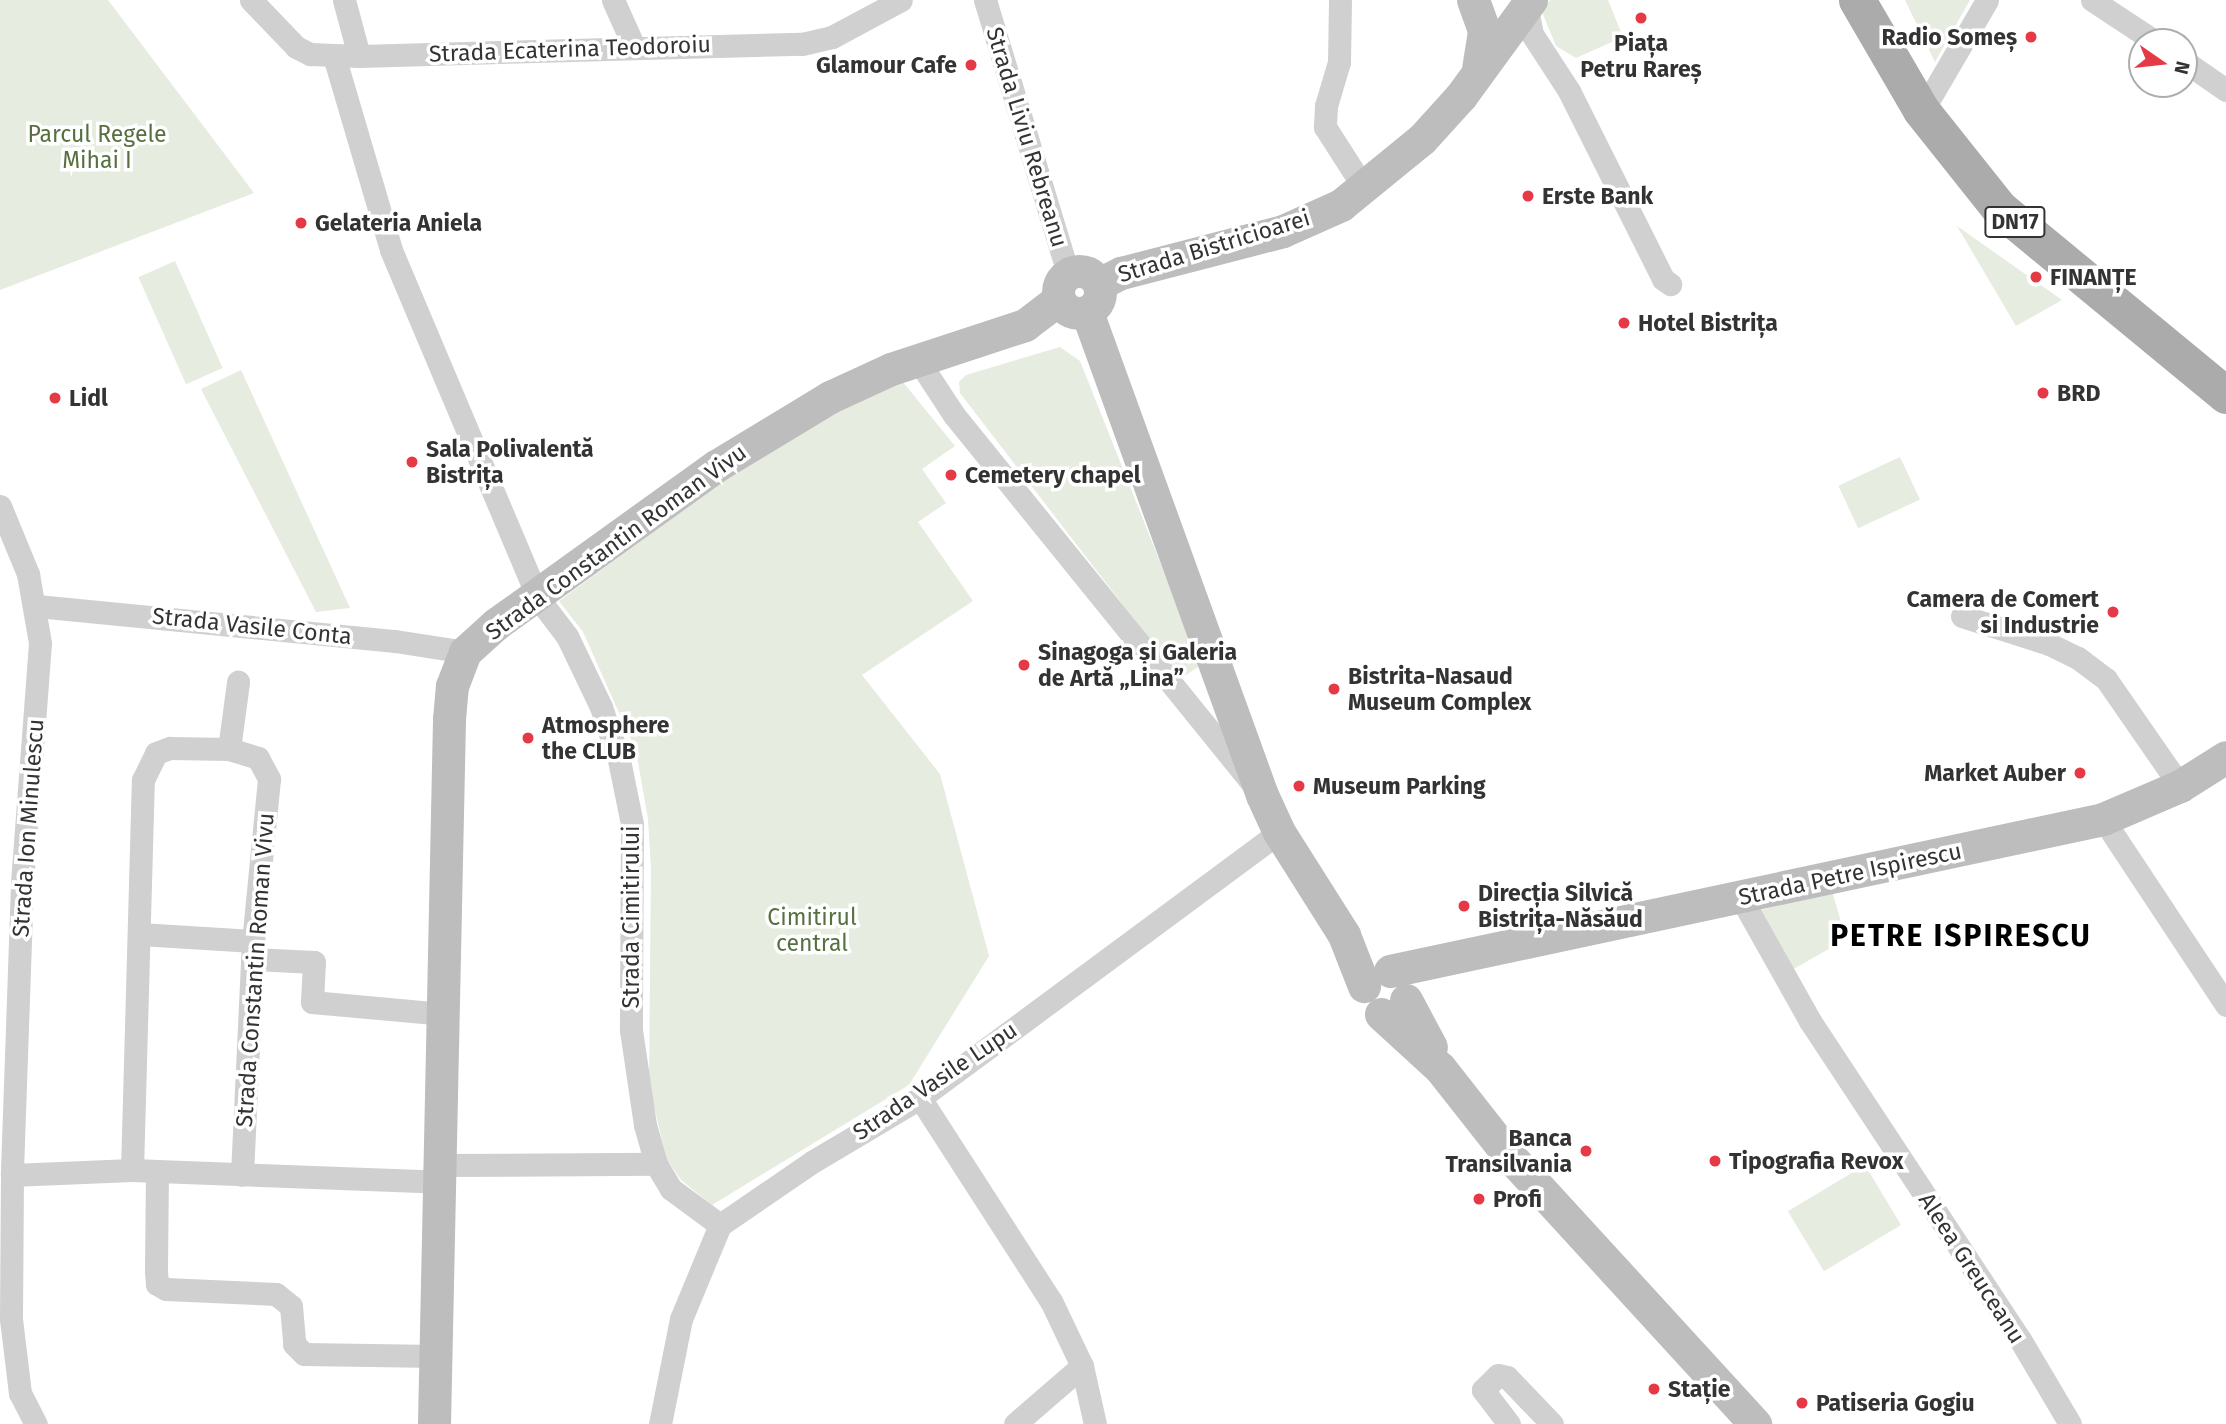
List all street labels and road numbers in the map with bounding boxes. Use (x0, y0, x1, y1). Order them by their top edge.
street label: Strada Liviu Rebreanu (980, 24, 1074, 250)
street label: Strada Ecaterina Teodoroiu (429, 30, 711, 68)
street label: Strada Bistricioarei (1115, 204, 1313, 288)
road number: DN17 (1983, 204, 2046, 240)
street label: Strada Constantin Roman Vivu (480, 438, 752, 646)
street label: Strada Vasile Conta (151, 602, 353, 650)
street label: Strada Ion Minulescu (7, 718, 49, 938)
street label: Strada Constantin Roman Vivu (230, 812, 280, 1128)
street label: Strada Cimitirului (617, 825, 645, 1009)
street label: Strada Petre Ispirescu (1736, 837, 1964, 911)
street label: Strada Vasile Lupu (848, 1016, 1022, 1146)
street label: Aleea Greuceanu (1913, 1187, 2031, 1349)

